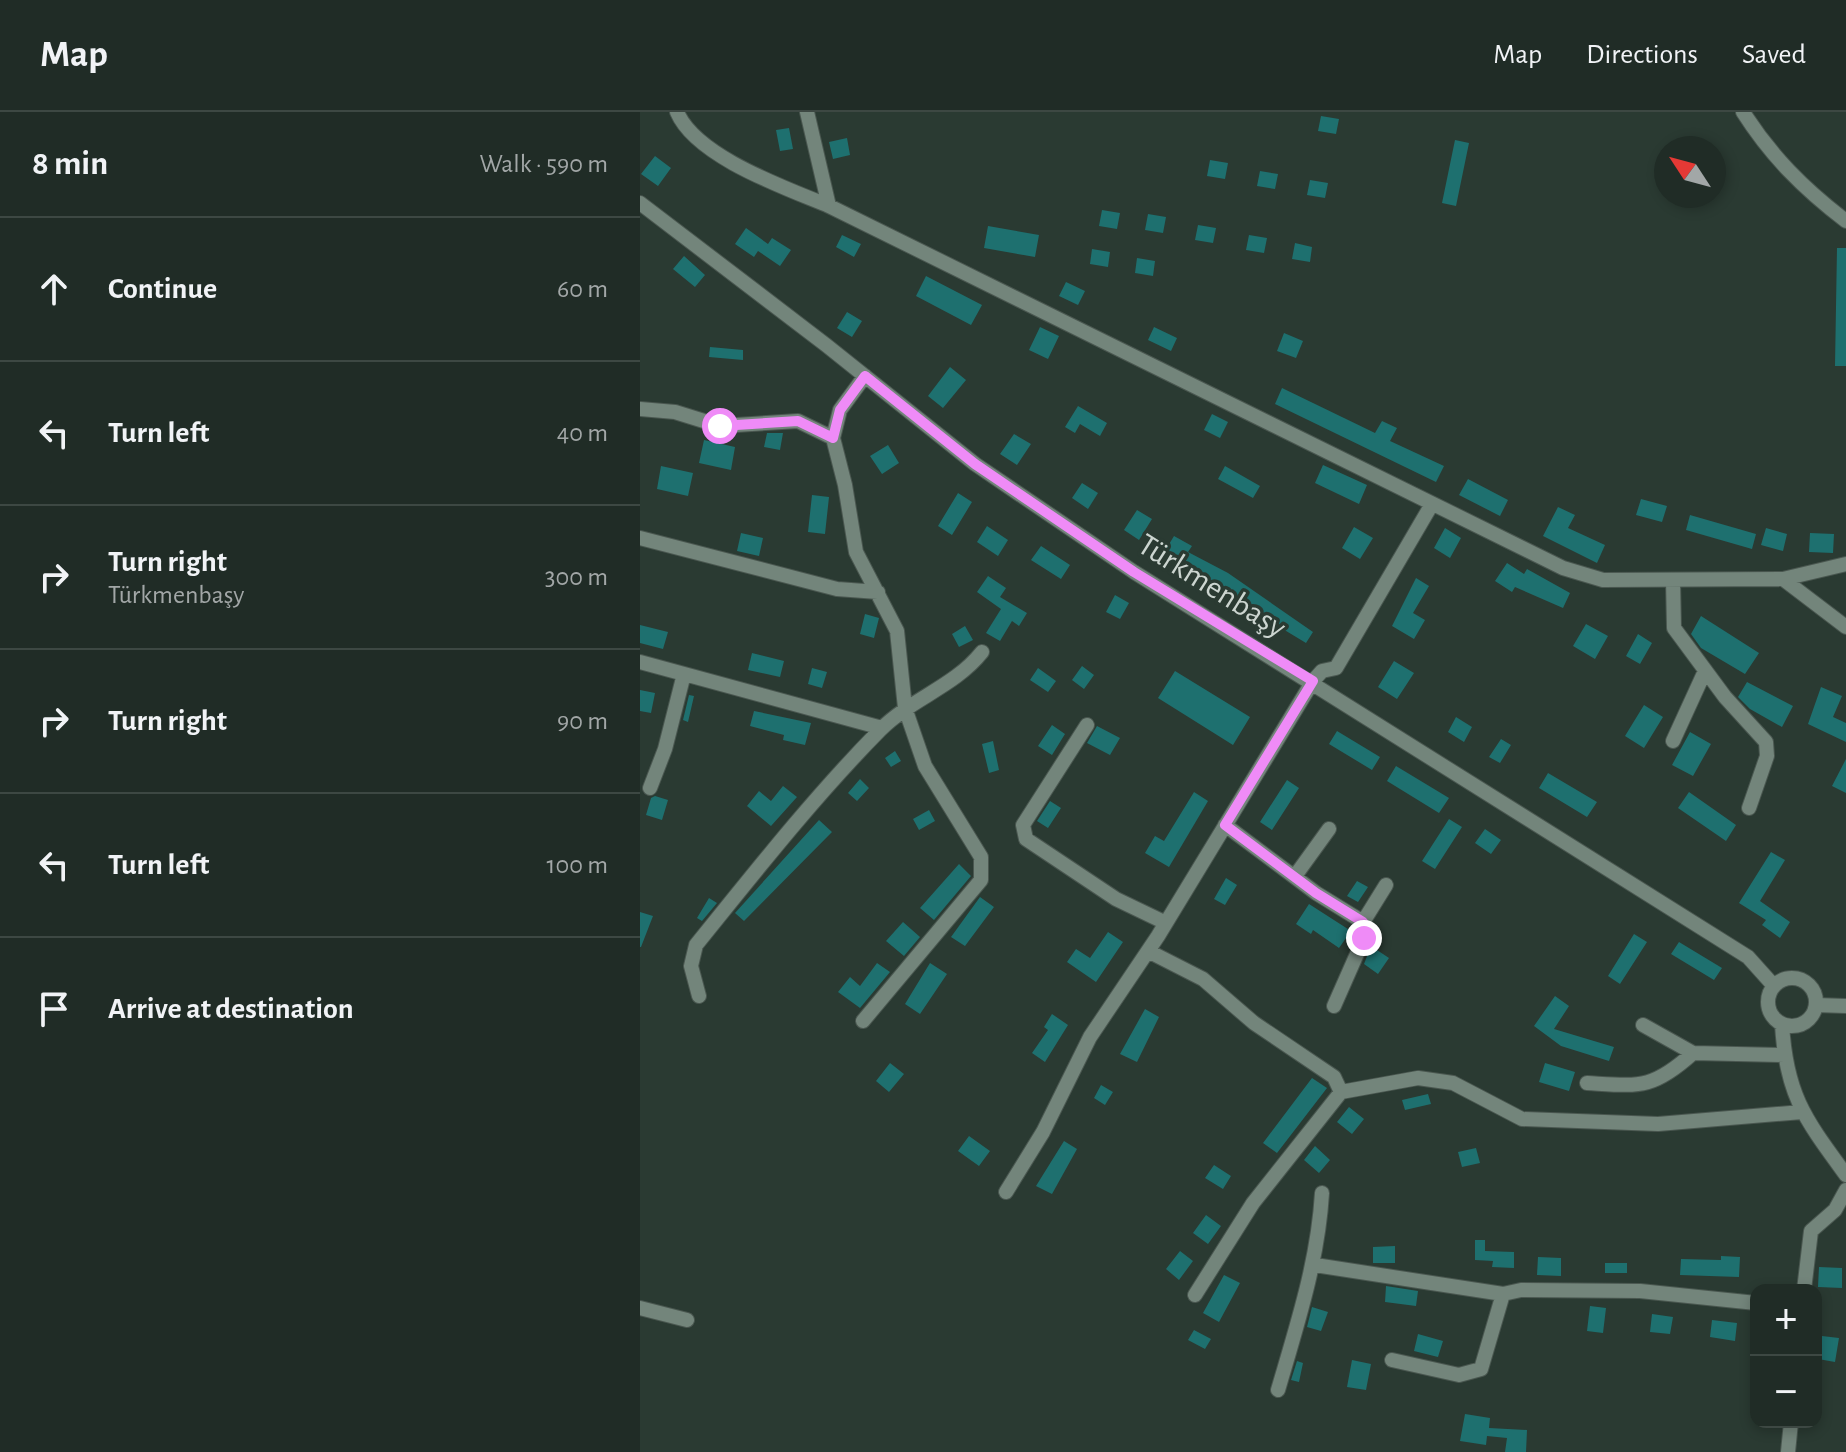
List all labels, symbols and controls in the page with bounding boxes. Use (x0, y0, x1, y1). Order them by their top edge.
text: Map (40, 36, 108, 74)
text: Map (1493, 41, 1542, 69)
text: Directions (1586, 41, 1698, 69)
text: Saved (1742, 41, 1806, 69)
north arrow (1654, 136, 1726, 208)
text: 8 min (32, 147, 108, 181)
text: Walk · 590 m (479, 151, 608, 177)
icon: ahead (32, 267, 76, 311)
text: Continue (108, 274, 217, 304)
text: 60 m (557, 276, 608, 302)
route start (702, 408, 738, 444)
icon: left (32, 411, 76, 455)
text: Turn left (108, 418, 209, 448)
text: 40 m (557, 420, 608, 446)
street label: Türkmenbaşy (1132, 528, 1292, 644)
text: Turn right (108, 547, 227, 577)
icon: right (32, 555, 76, 599)
text: 300 m (545, 564, 608, 590)
text: Türkmenbaşy (108, 582, 244, 608)
icon: right (32, 699, 76, 743)
text: Turn right (108, 706, 227, 736)
text: 90 m (557, 708, 608, 734)
icon: left (32, 843, 76, 887)
text: Turn left (108, 850, 209, 880)
text: 100 m (547, 852, 608, 878)
route end (1346, 920, 1382, 956)
icon: arrive (32, 987, 76, 1031)
text: Arrive at destination (108, 994, 354, 1024)
map controls (1750, 1284, 1822, 1428)
button: + (1750, 1284, 1822, 1356)
button: − (1750, 1356, 1822, 1428)

